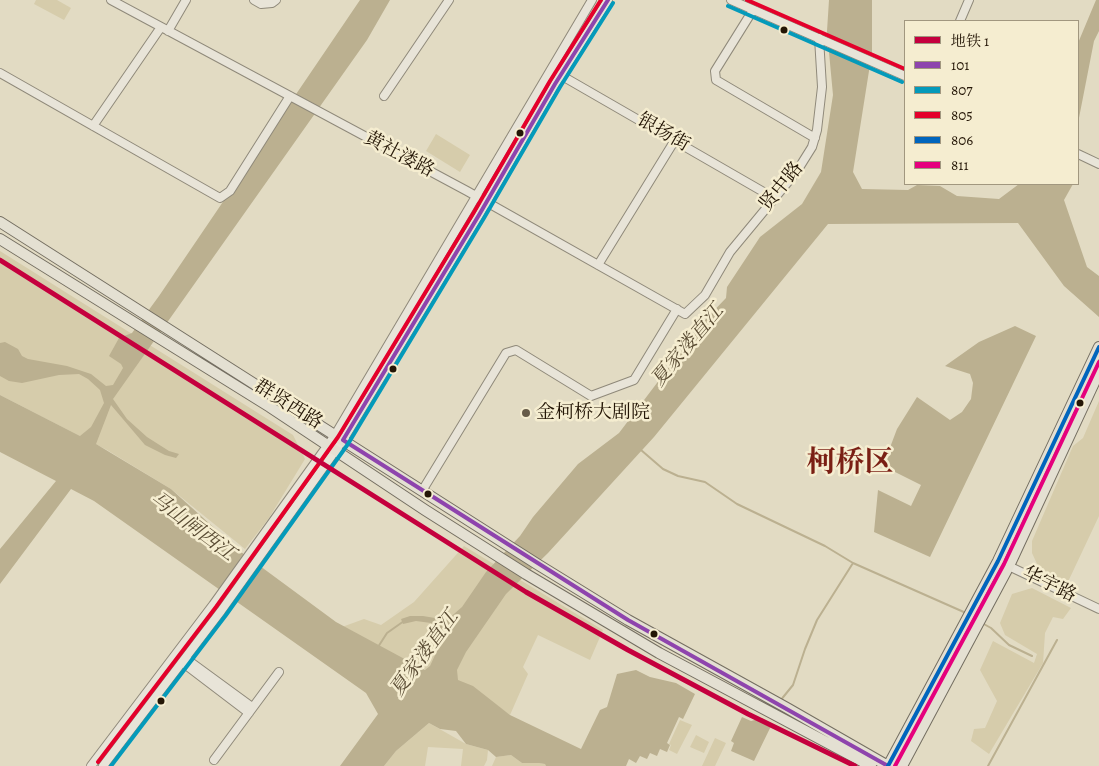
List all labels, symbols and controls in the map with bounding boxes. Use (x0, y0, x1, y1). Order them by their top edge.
legend (904, 20, 1079, 185)
unlabelled marker (779, 25, 789, 35)
text: 地铁 1 (951, 31, 989, 51)
text: 101 (951, 55, 969, 75)
text: 807 (951, 80, 973, 100)
text: 805 (951, 105, 973, 125)
street label: 银扬街 (633, 109, 693, 157)
street label: 黄社溇路 (360, 127, 438, 183)
unlabelled marker (515, 128, 525, 138)
text: 806 (951, 130, 973, 150)
text: 811 (951, 155, 969, 175)
street label: 贤中路 (755, 158, 809, 216)
water label: 夏家溇直江 (647, 300, 729, 392)
unlabelled marker (388, 364, 398, 374)
street label: 群贤西路 (250, 375, 326, 435)
unlabelled marker (1075, 398, 1085, 408)
place label: 金柯桥大剧院 (536, 402, 650, 424)
marker: 金柯桥大剧院 (520, 407, 532, 419)
district label: 柯桥区 (807, 447, 893, 481)
water label: 马山闸西江 (145, 487, 239, 567)
unlabelled marker (423, 489, 433, 499)
street label: 华宇路 (1018, 562, 1080, 608)
water label: 夏家溇直江 (386, 606, 464, 702)
unlabelled marker (649, 629, 659, 639)
unlabelled marker (156, 696, 166, 706)

